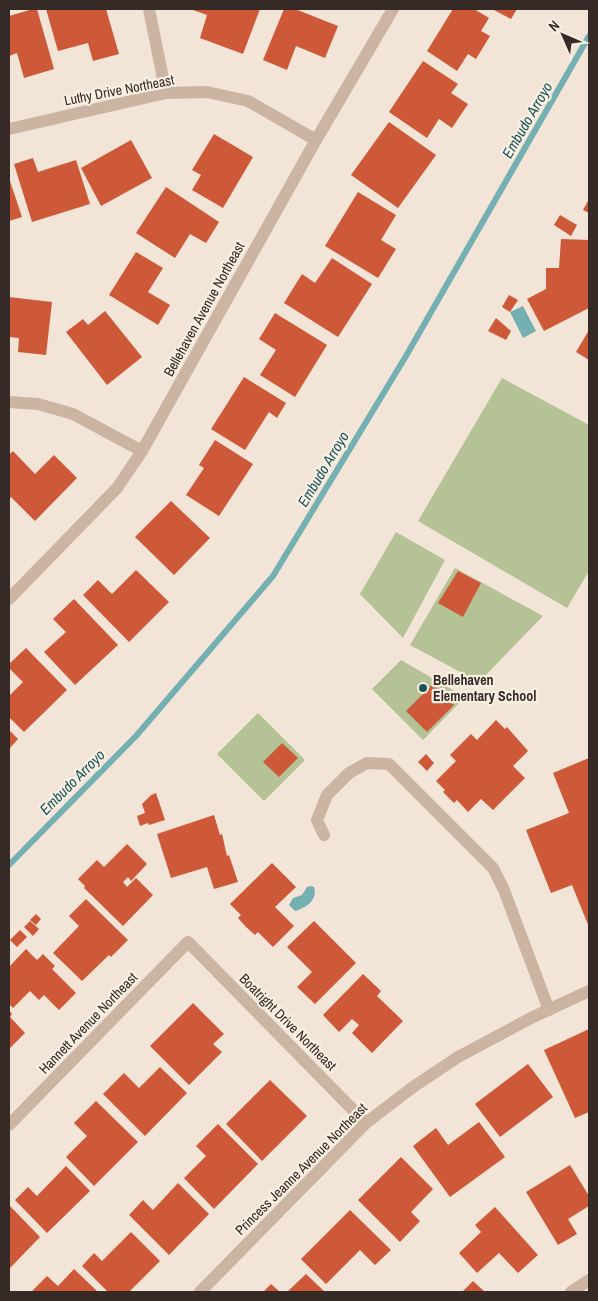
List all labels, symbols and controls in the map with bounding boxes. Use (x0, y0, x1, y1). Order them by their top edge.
north arrow (538, 10, 588, 60)
text: N (545, 17, 563, 35)
street label: Luthy Drive Northeast (62, 71, 176, 109)
water label: Embudo Arroyo (497, 78, 557, 162)
street label: Bellehaven Avenue Northeast (160, 239, 248, 379)
water label: Embudo Arroyo (292, 427, 354, 511)
place label: Bellehaven Elementary School (433, 671, 536, 705)
marker: Bellehaven Elementary School (417, 682, 429, 694)
water label: Embudo Arroyo (35, 745, 109, 819)
street label: Hannett Avenue Northeast (35, 968, 141, 1078)
street label: Boatright Drive Northeast (236, 970, 340, 1074)
street label: Princess Jeanne Avenue Northeast (231, 1099, 371, 1239)

